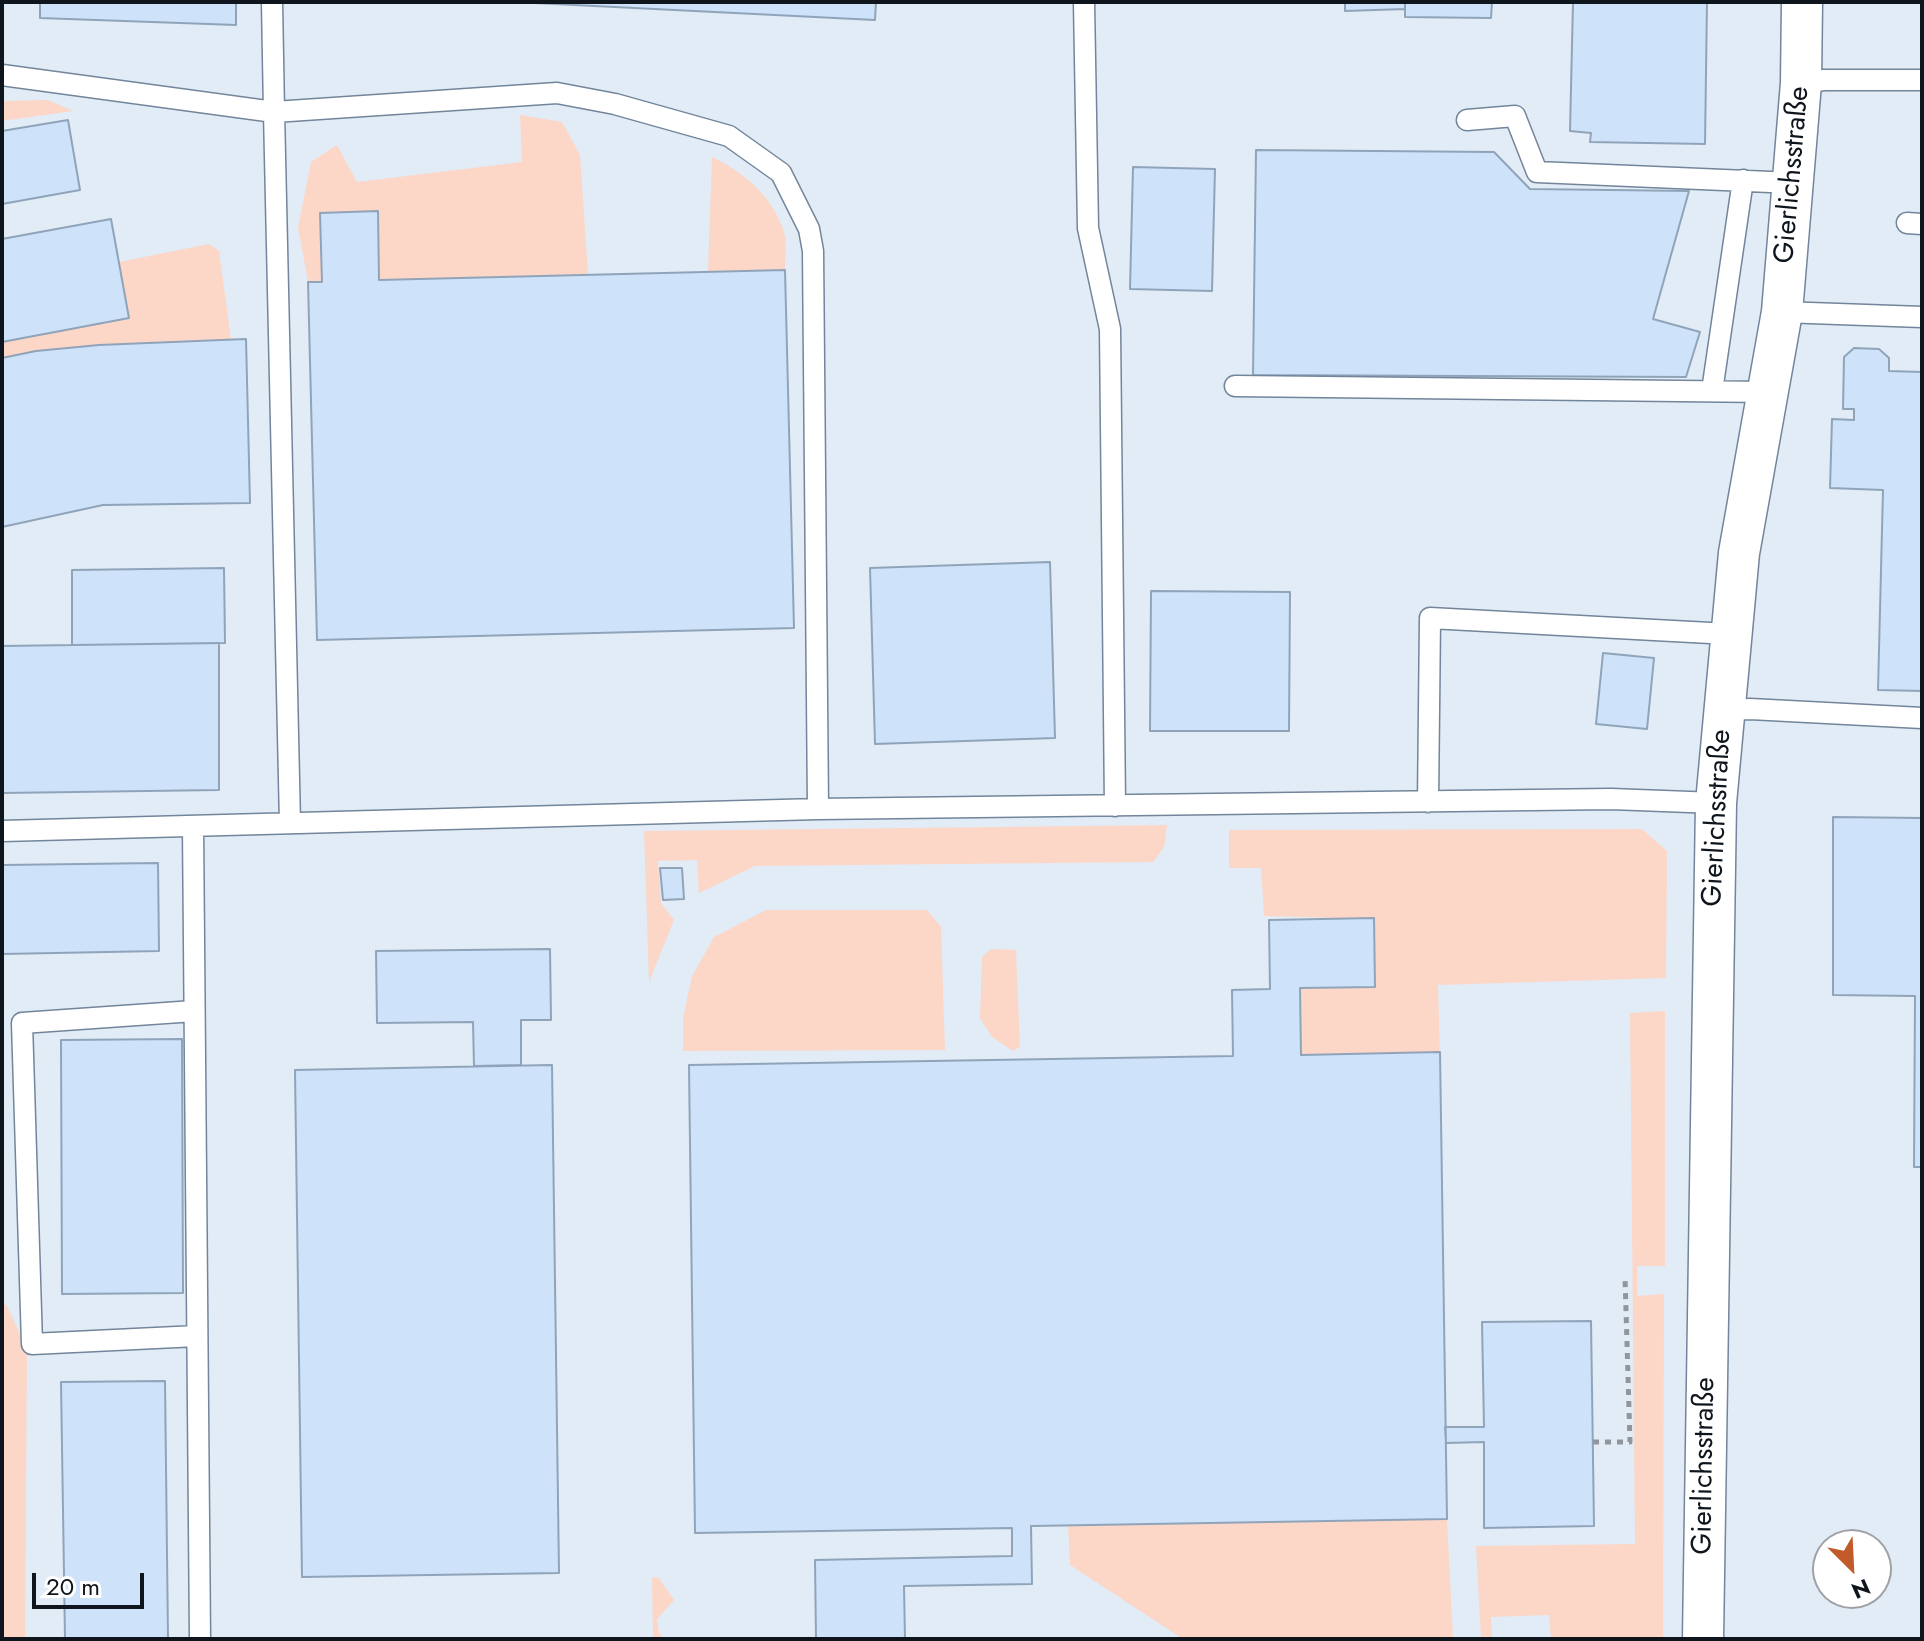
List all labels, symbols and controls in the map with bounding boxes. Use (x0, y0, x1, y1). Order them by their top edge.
street label: Gierlichsstraße (1769, 85, 1817, 265)
street label: Gierlichsstraße (1697, 729, 1739, 907)
street label: Gierlichsstraße (1687, 1377, 1723, 1555)
north arrow (1812, 1529, 1892, 1609)
scale bar (36, 1557, 148, 1607)
text: 20 m (46, 1569, 100, 1604)
text: N (1846, 1571, 1875, 1607)

